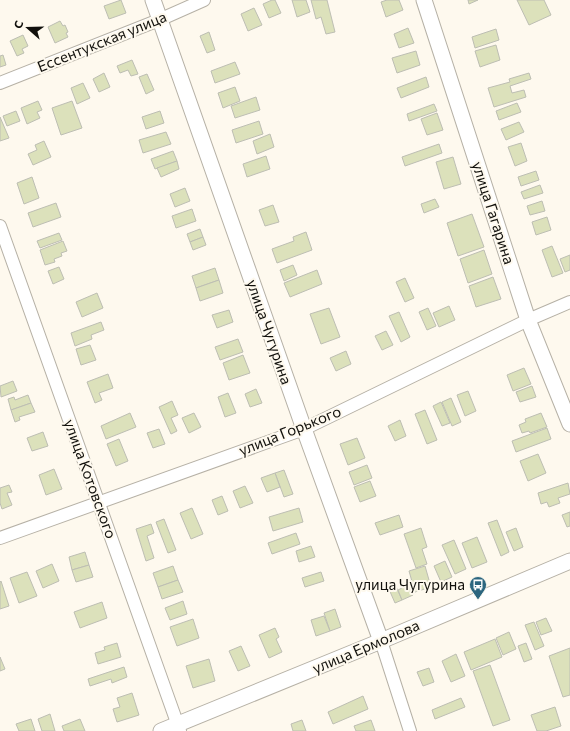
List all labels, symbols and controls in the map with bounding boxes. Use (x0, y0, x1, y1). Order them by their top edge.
street label: Ессентукская улица (34, 7, 169, 75)
north arrow (8, 8, 48, 48)
text: С (11, 18, 26, 30)
street label: улица Гагарина (469, 159, 519, 266)
street label: улица Чугурина (244, 277, 296, 387)
street label: улица Горького (236, 401, 343, 459)
street label: улица Котовского (61, 417, 121, 541)
place label: улица Чугурина (355, 575, 465, 593)
bus stop icon: улица Чугурина (468, 575, 488, 600)
street label: улица Ермолова (309, 615, 422, 677)

